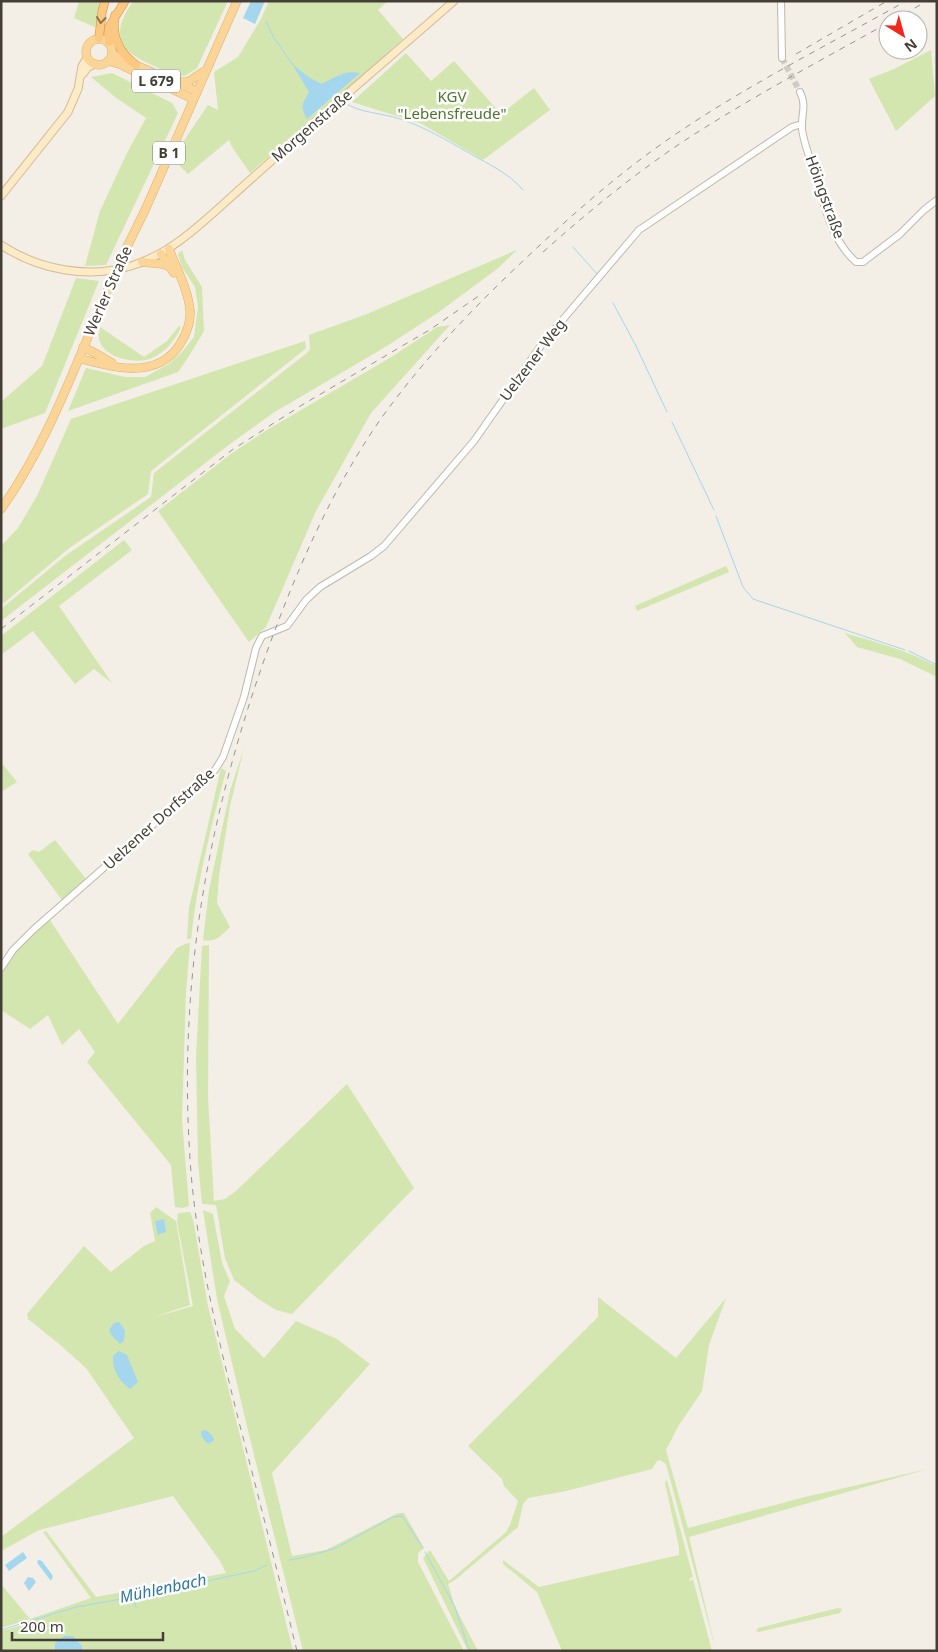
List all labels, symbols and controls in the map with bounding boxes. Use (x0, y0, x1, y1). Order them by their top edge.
north arrow (878, 10, 928, 60)
one-way arrow (96, 16, 107, 24)
text: N (901, 35, 921, 57)
road number: L 679 (132, 70, 180, 92)
street label: Morgenstraße (267, 85, 356, 166)
park label: KGV "Lebensfreude" (397, 86, 507, 123)
road number: B 1 (153, 142, 185, 164)
street label: Höingstraße (802, 152, 850, 241)
street label: Werler Straße (78, 242, 136, 339)
street label: Uelzener Weg (495, 314, 570, 405)
street label: Uelzener Dorfstraße (99, 763, 218, 873)
water label: Mühlenbach (118, 1568, 208, 1608)
scale bar (12, 1610, 164, 1642)
text: 200 m (20, 1616, 64, 1636)

